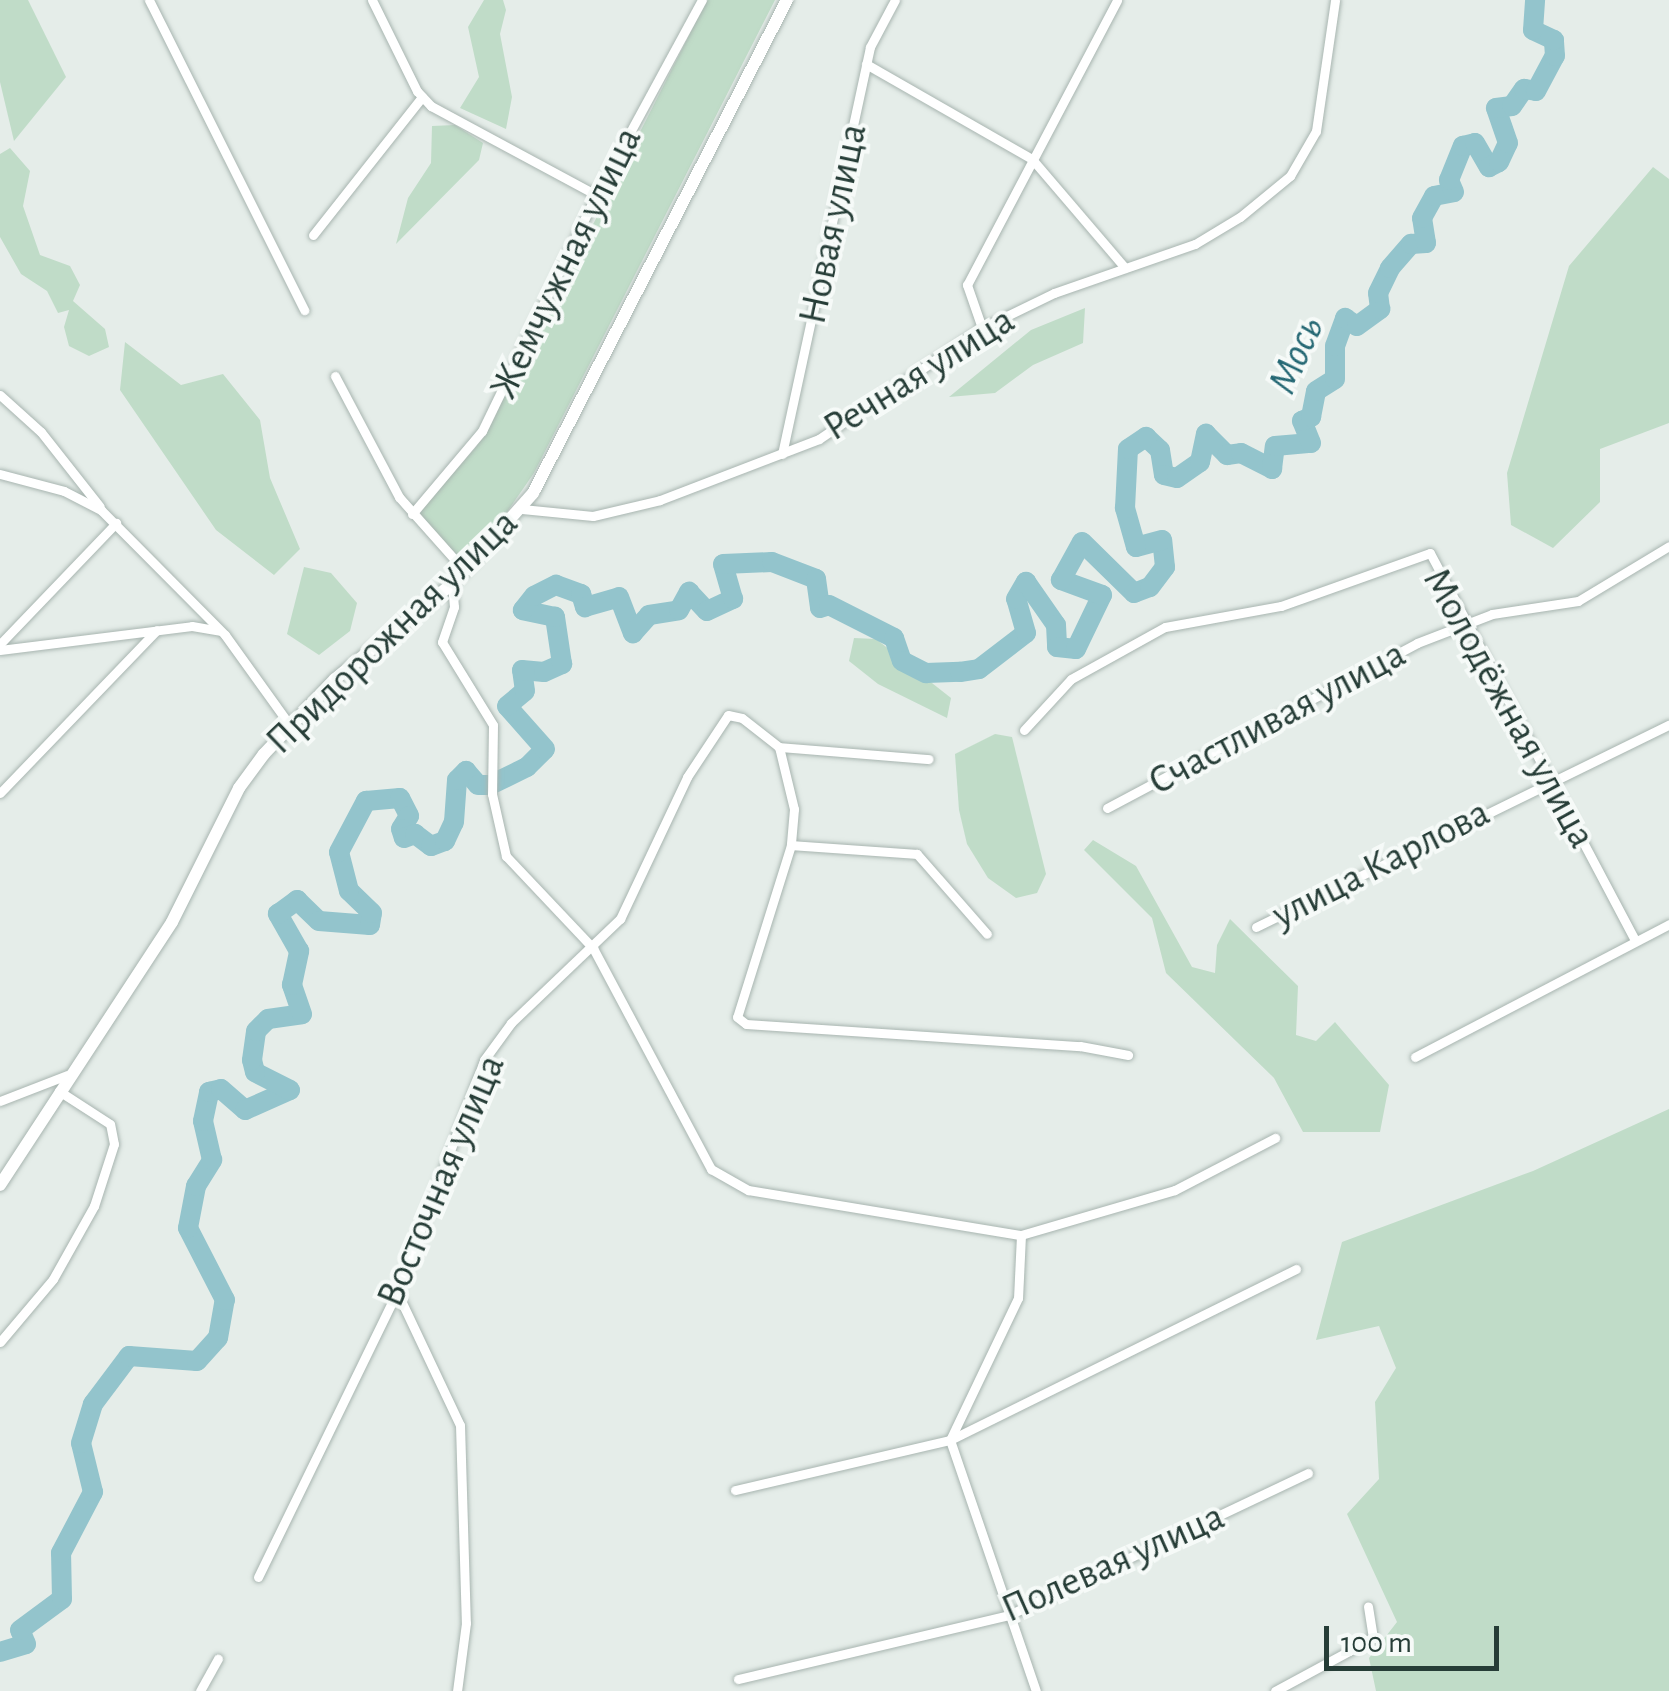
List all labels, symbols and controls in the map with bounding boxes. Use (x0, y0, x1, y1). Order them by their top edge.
street label: Новая улица (788, 119, 878, 329)
street label: Жемчужная улица (480, 120, 652, 406)
street label: Речная улица (815, 296, 1023, 452)
water label: Мось (1257, 309, 1335, 401)
street label: Придорожная улица (256, 499, 528, 765)
street label: Молодёжная улица (1412, 560, 1606, 856)
street label: Счастливая улица (1140, 630, 1414, 806)
street label: улица Карлова (1264, 789, 1498, 939)
street label: Восточная улица (366, 1048, 516, 1314)
street label: Полевая улица (994, 1493, 1232, 1633)
scale bar (1329, 1606, 1504, 1668)
text: 100 m (1341, 1628, 1412, 1658)

